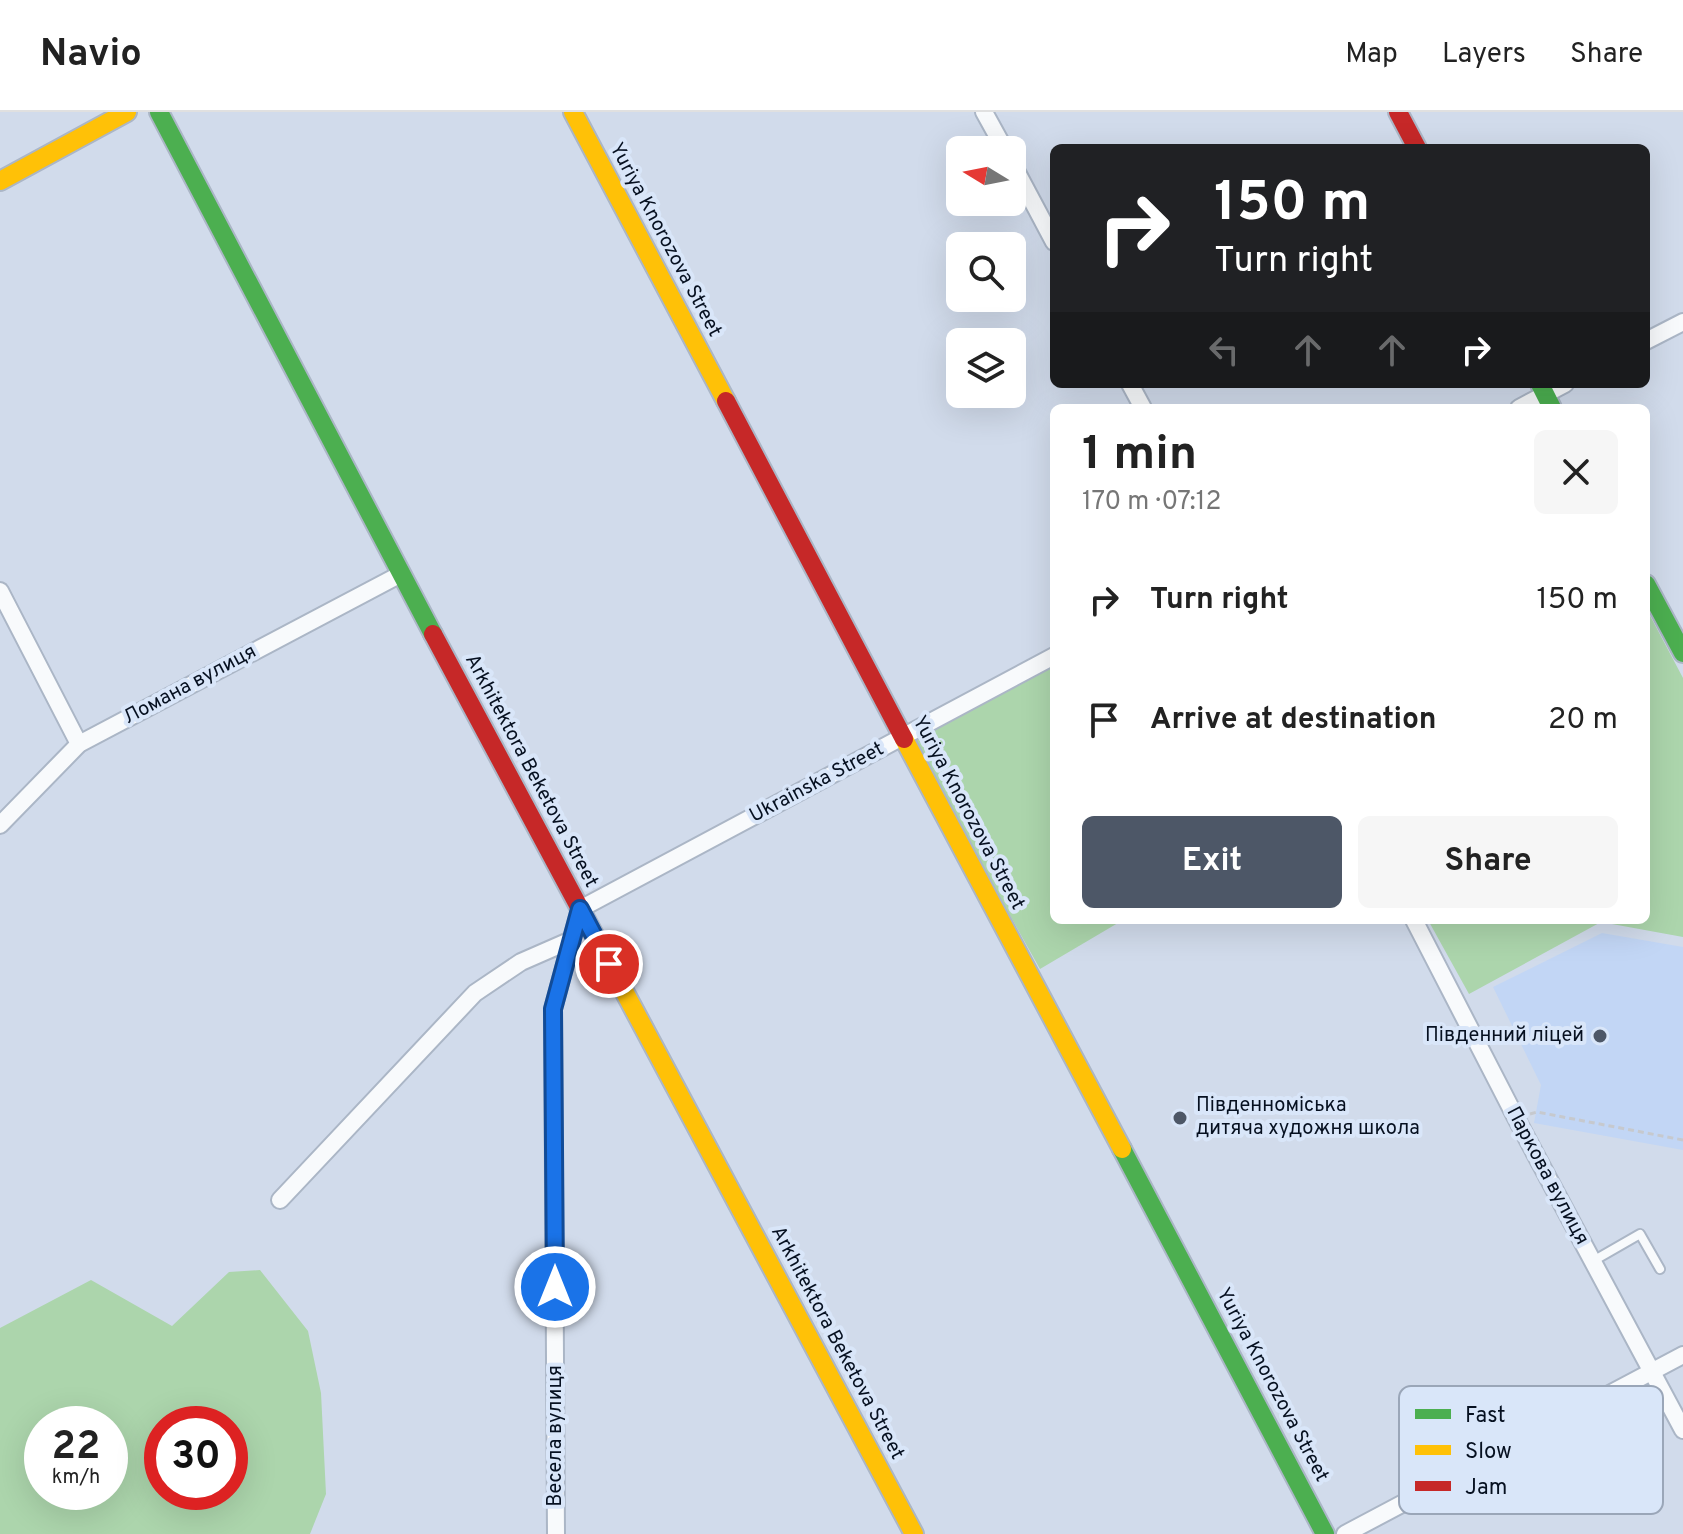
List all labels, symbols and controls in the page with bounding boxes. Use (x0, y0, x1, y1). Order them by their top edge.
text: Navio (40, 31, 142, 80)
text: Map (1345, 37, 1398, 73)
text: Layers (1442, 37, 1526, 73)
text: Share (1570, 37, 1643, 73)
north arrow (946, 136, 1026, 216)
map controls (946, 136, 1026, 408)
street label: Yuriya Knorozova Street (603, 138, 727, 342)
text: 150 m (1214, 170, 1370, 240)
icon: right (1082, 176, 1186, 280)
button: search (946, 232, 1026, 312)
text: Turn right (1214, 239, 1373, 285)
button: layers (946, 328, 1026, 408)
icon: left (1202, 328, 1246, 372)
icon: ahead (1286, 328, 1330, 372)
icon: ahead (1370, 328, 1414, 372)
icon: right (1454, 328, 1498, 372)
text: 1 min (1082, 426, 1197, 486)
button: close (1534, 430, 1618, 514)
text: 170 m · 07:12 (1082, 486, 1221, 519)
icon: right (1082, 578, 1126, 622)
text: Turn right (1150, 582, 1288, 619)
text: 150 m (1537, 582, 1618, 619)
street label: Ломана вулиця (119, 639, 261, 731)
street label: Arkhitektora Beketova Street (458, 650, 604, 892)
icon: arrive (1082, 698, 1126, 742)
text: Arrive at destination (1150, 702, 1436, 739)
text: 20 m (1548, 702, 1618, 739)
street label: Yuriya Knorozova Street (906, 711, 1030, 915)
street label: Ukrainska Street (745, 737, 889, 829)
button: Exit (1082, 816, 1342, 908)
button: Share (1358, 816, 1618, 908)
pin (575, 930, 643, 998)
icon: arrive (587, 942, 631, 986)
place label: Південний ліцей (1425, 1023, 1584, 1049)
marker: Південний ліцей (1591, 1027, 1609, 1045)
place label: Південноміська дитяча художня школа (1196, 1093, 1420, 1142)
street label: Паркова вулиця (1500, 1102, 1594, 1250)
marker: Південноміська дитяча художня школа (1171, 1109, 1189, 1127)
street label: Arkhitektora Beketova Street (764, 1222, 910, 1464)
position arrow (513, 1245, 597, 1329)
street label: Yuriya Knorozova Street (1210, 1283, 1334, 1487)
street label: Весела вулиця (543, 1365, 569, 1507)
legend (1399, 1386, 1663, 1514)
text: Fast (1465, 1403, 1506, 1430)
speed limit sign: 30 (144, 1406, 248, 1510)
text: 22 (52, 1423, 100, 1473)
text: Slow (1465, 1439, 1512, 1466)
text: km/h (52, 1465, 100, 1491)
text: Jam (1465, 1475, 1508, 1502)

